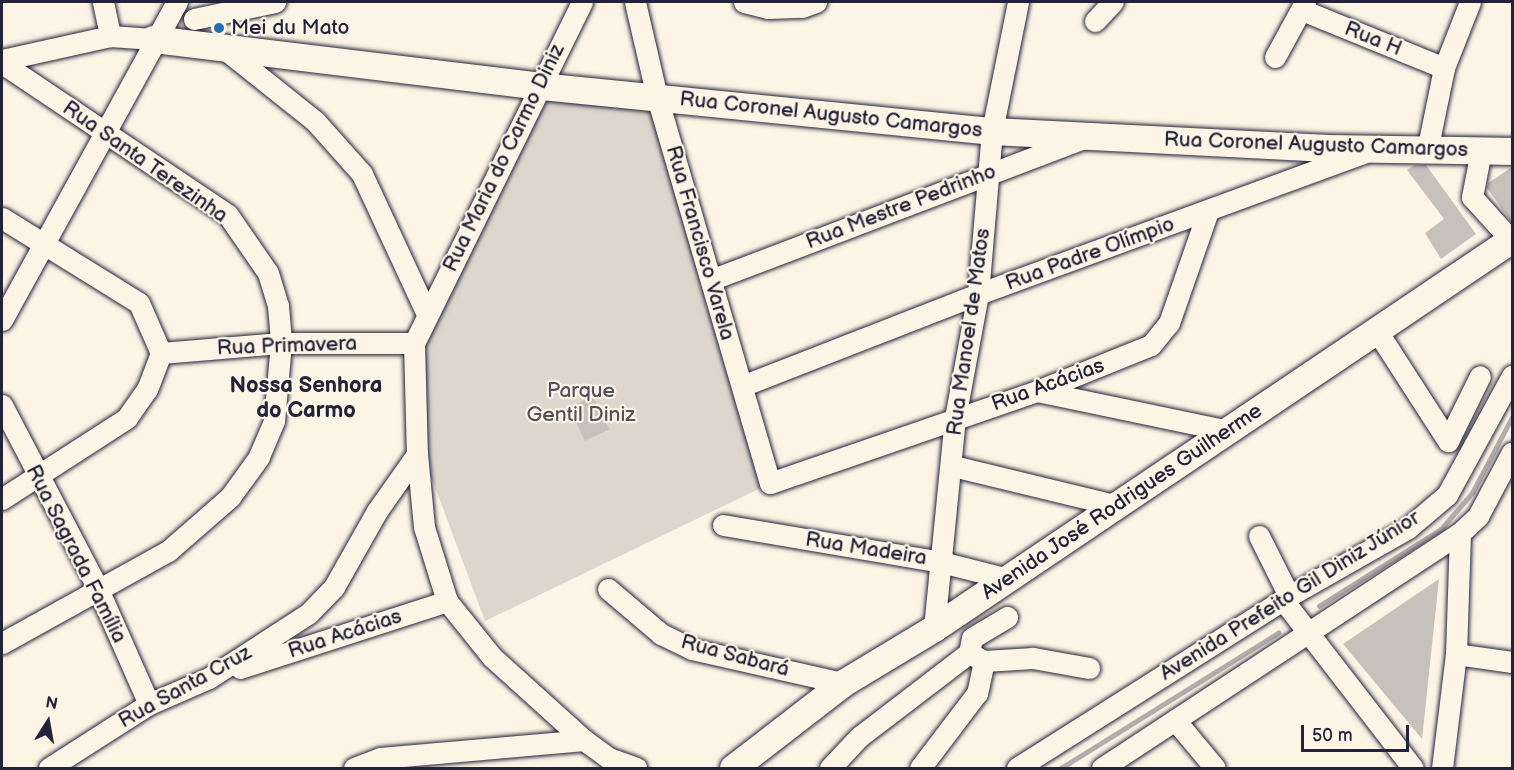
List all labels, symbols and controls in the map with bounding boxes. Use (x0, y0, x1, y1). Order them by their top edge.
place label: Mei du Mato (231, 15, 349, 41)
street label: Rua H (1341, 16, 1405, 62)
marker: Mei du Mato (212, 21, 226, 35)
street label: Rua Maria do Carmo Diniz (438, 40, 570, 276)
street label: Rua Coronel Augusto Camargos (678, 87, 984, 143)
street label: Rua Santa Terezinha (57, 95, 233, 229)
street label: Rua Coronel Augusto Camargos (1163, 127, 1469, 163)
street label: Rua Francisco Varela (660, 142, 740, 344)
street label: Rua Mestre Pedrinho (802, 159, 1000, 255)
street label: Rua Padre Olímpio (1002, 212, 1178, 296)
street label: Rua Manoel de Matos (942, 227, 996, 437)
street label: Rua Primavera (216, 331, 358, 361)
street label: Rua Acácias (988, 353, 1108, 417)
district label: Nossa Senhora do Carmo (230, 372, 382, 424)
park label: Parque Gentil Diniz (527, 378, 635, 428)
street label: Avenida José Rodrigues Guilherme (976, 398, 1268, 606)
street label: Rua Sagrada Família (20, 460, 132, 648)
street label: Avenida Prefeito Gil Diniz Júnior (1155, 505, 1425, 687)
street label: Rua Madeira (803, 527, 929, 571)
street label: Rua Acácias (285, 604, 405, 664)
street label: Rua Sabará (678, 629, 792, 683)
street label: Rua Santa Cruz (114, 640, 256, 734)
north arrow (18, 692, 78, 752)
text: N (44, 693, 59, 714)
scale bar (1304, 713, 1412, 751)
text: 50 m (1312, 725, 1353, 746)

